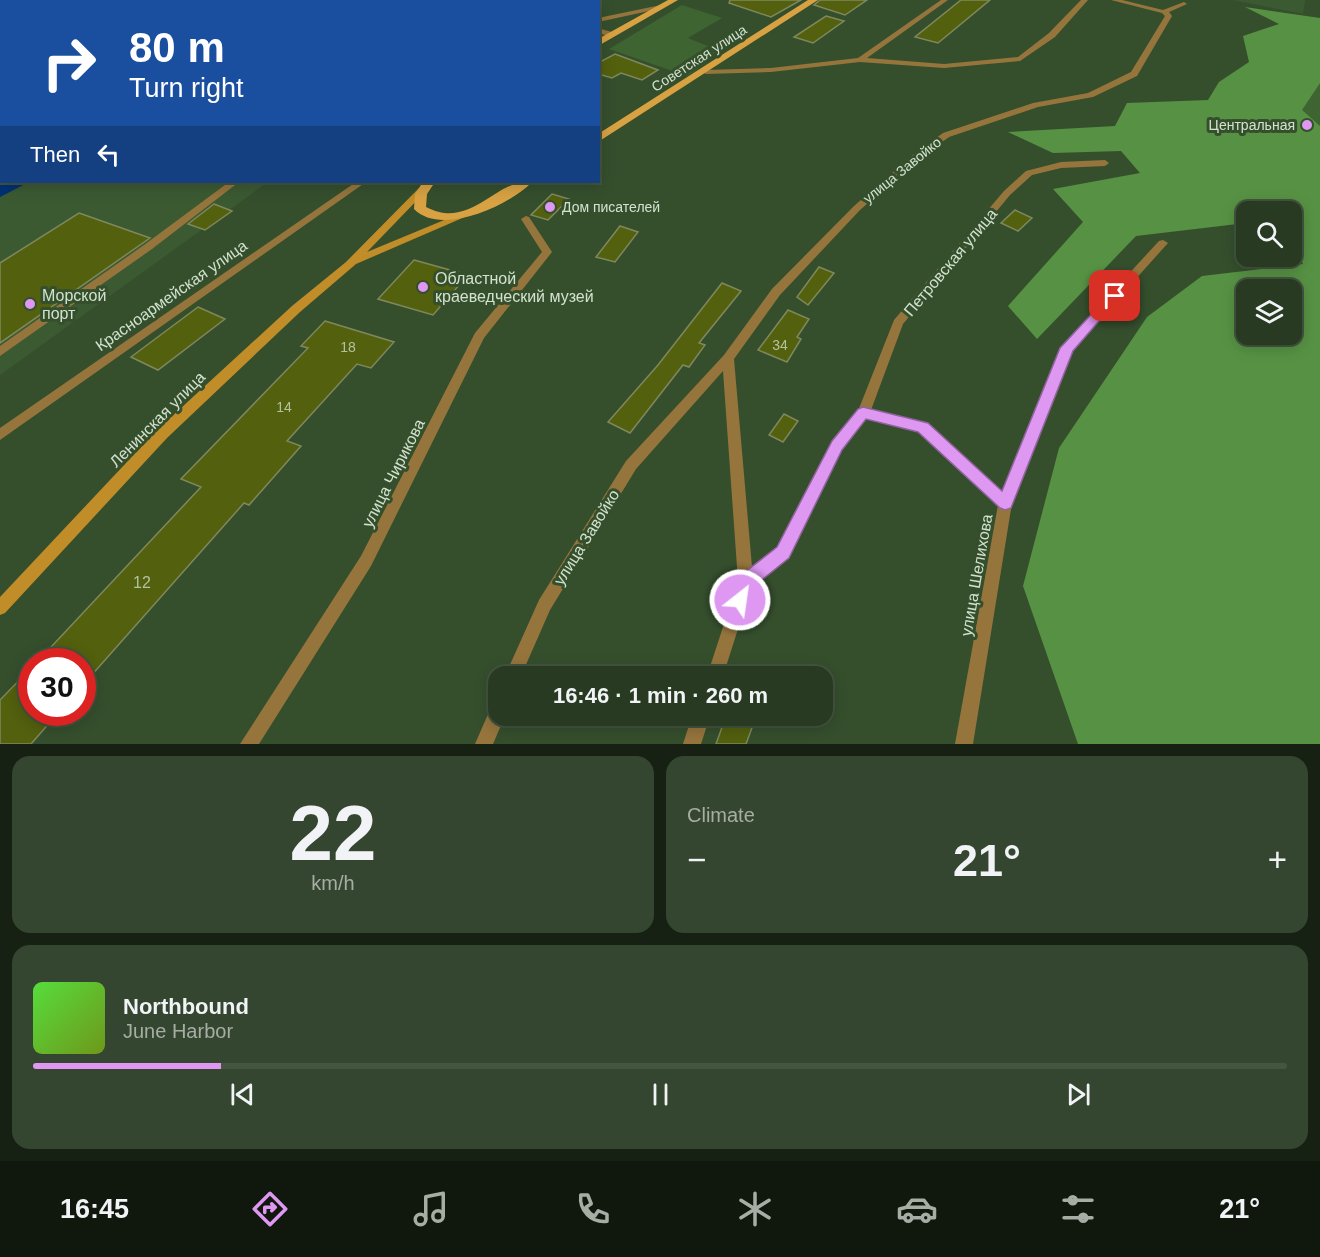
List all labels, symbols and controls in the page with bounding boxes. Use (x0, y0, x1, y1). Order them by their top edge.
street label: Советская улица (649, 21, 750, 95)
icon: right (30, 24, 108, 102)
text: 80 m (129, 24, 225, 71)
text: Turn right (129, 73, 244, 103)
place label: Центральная (1209, 117, 1295, 133)
marker: Центральная (1300, 118, 1314, 132)
street label: улица Завойко (860, 134, 944, 206)
icon: left (92, 138, 125, 171)
text: Then (30, 142, 80, 167)
place label: Дом писателей (562, 199, 660, 215)
marker: Дом писателей (543, 200, 557, 214)
map controls (1236, 201, 1302, 345)
button: search (1236, 201, 1302, 267)
street label: Петровская улица (901, 205, 1000, 319)
street label: Красноармейская улица (92, 237, 250, 354)
place label: Областной краеведческий музей (435, 270, 594, 305)
pin (1089, 270, 1140, 321)
icon: arrive (1098, 279, 1131, 312)
button: layers (1236, 279, 1302, 345)
marker: Областной краеведческий музей (416, 280, 430, 294)
place label: Морской порт (42, 287, 106, 322)
marker: Морской порт (23, 297, 37, 311)
house number: 34 (772, 337, 788, 353)
house number: 18 (340, 339, 356, 355)
street label: Ленинская улица (106, 368, 208, 470)
house number: 14 (276, 399, 292, 415)
street label: улица Чирикова (359, 416, 428, 530)
street label: улица Завойко (550, 486, 623, 588)
street label: улица Шелихова (957, 513, 996, 637)
position arrow (708, 568, 772, 632)
house number: 12 (133, 574, 151, 591)
speed limit sign: 30 (18, 648, 96, 726)
text: 16:46 · 1 min · 260 m (553, 683, 768, 708)
text: 22 (290, 789, 376, 877)
text: Climate (687, 804, 755, 826)
text: 21° (953, 835, 1021, 886)
text: − (687, 841, 706, 878)
text: + (1268, 841, 1287, 878)
text: km/h (311, 872, 355, 894)
text: Northbound (123, 994, 249, 1019)
text: June Harbor (123, 1020, 233, 1042)
icon: previous (226, 1078, 259, 1111)
icon: pause (644, 1078, 677, 1111)
icon: next (1062, 1078, 1095, 1111)
icon: directions (249, 1188, 291, 1230)
icon: music (410, 1188, 452, 1230)
icon: phone (572, 1188, 614, 1230)
icon: climate (734, 1188, 776, 1230)
icon: car (896, 1188, 938, 1230)
icon: filters (1057, 1188, 1099, 1230)
text: 16:45 (60, 1194, 129, 1224)
text: 21° (1219, 1194, 1260, 1224)

